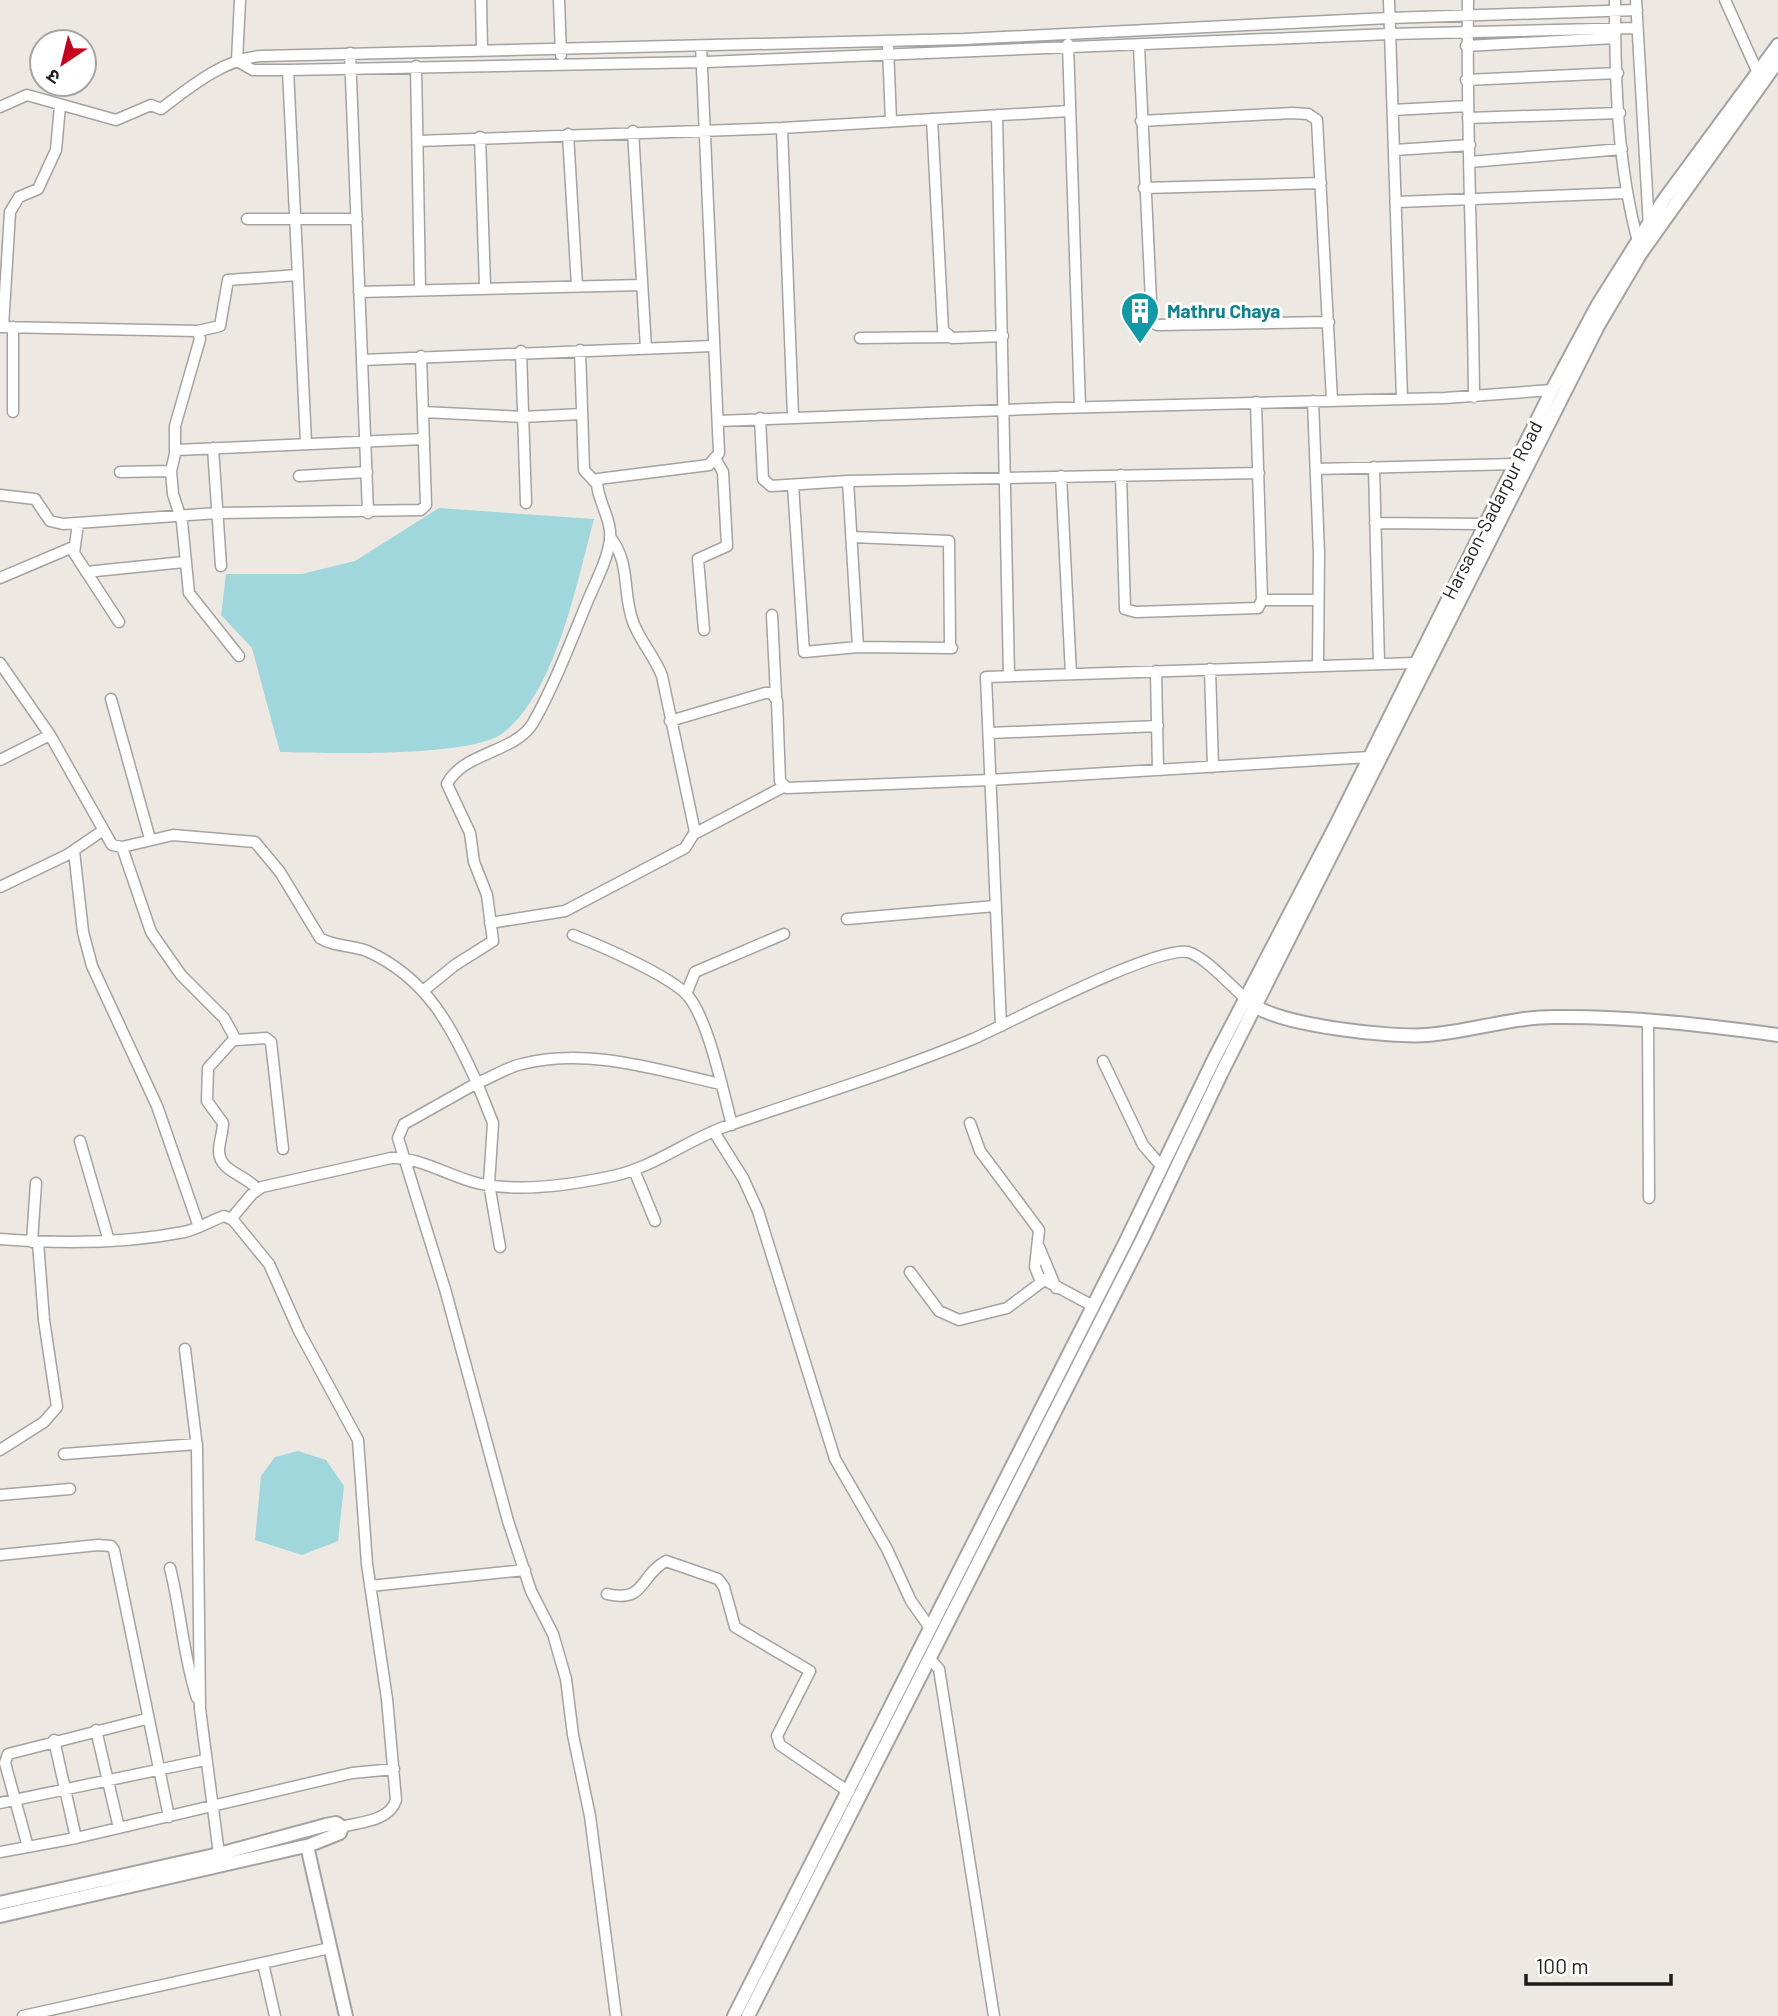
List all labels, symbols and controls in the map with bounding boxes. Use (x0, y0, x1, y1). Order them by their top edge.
north arrow (28, 28, 98, 98)
text: उ (41, 64, 64, 90)
building icon: Mathru Chaya (1119, 290, 1161, 345)
place label: Mathru Chaya (1167, 299, 1280, 322)
street label: Harsaon-Sadarpur Road (1437, 417, 1547, 603)
scale bar (1526, 1942, 1671, 1986)
text: 100 m (1536, 1953, 1589, 1978)

